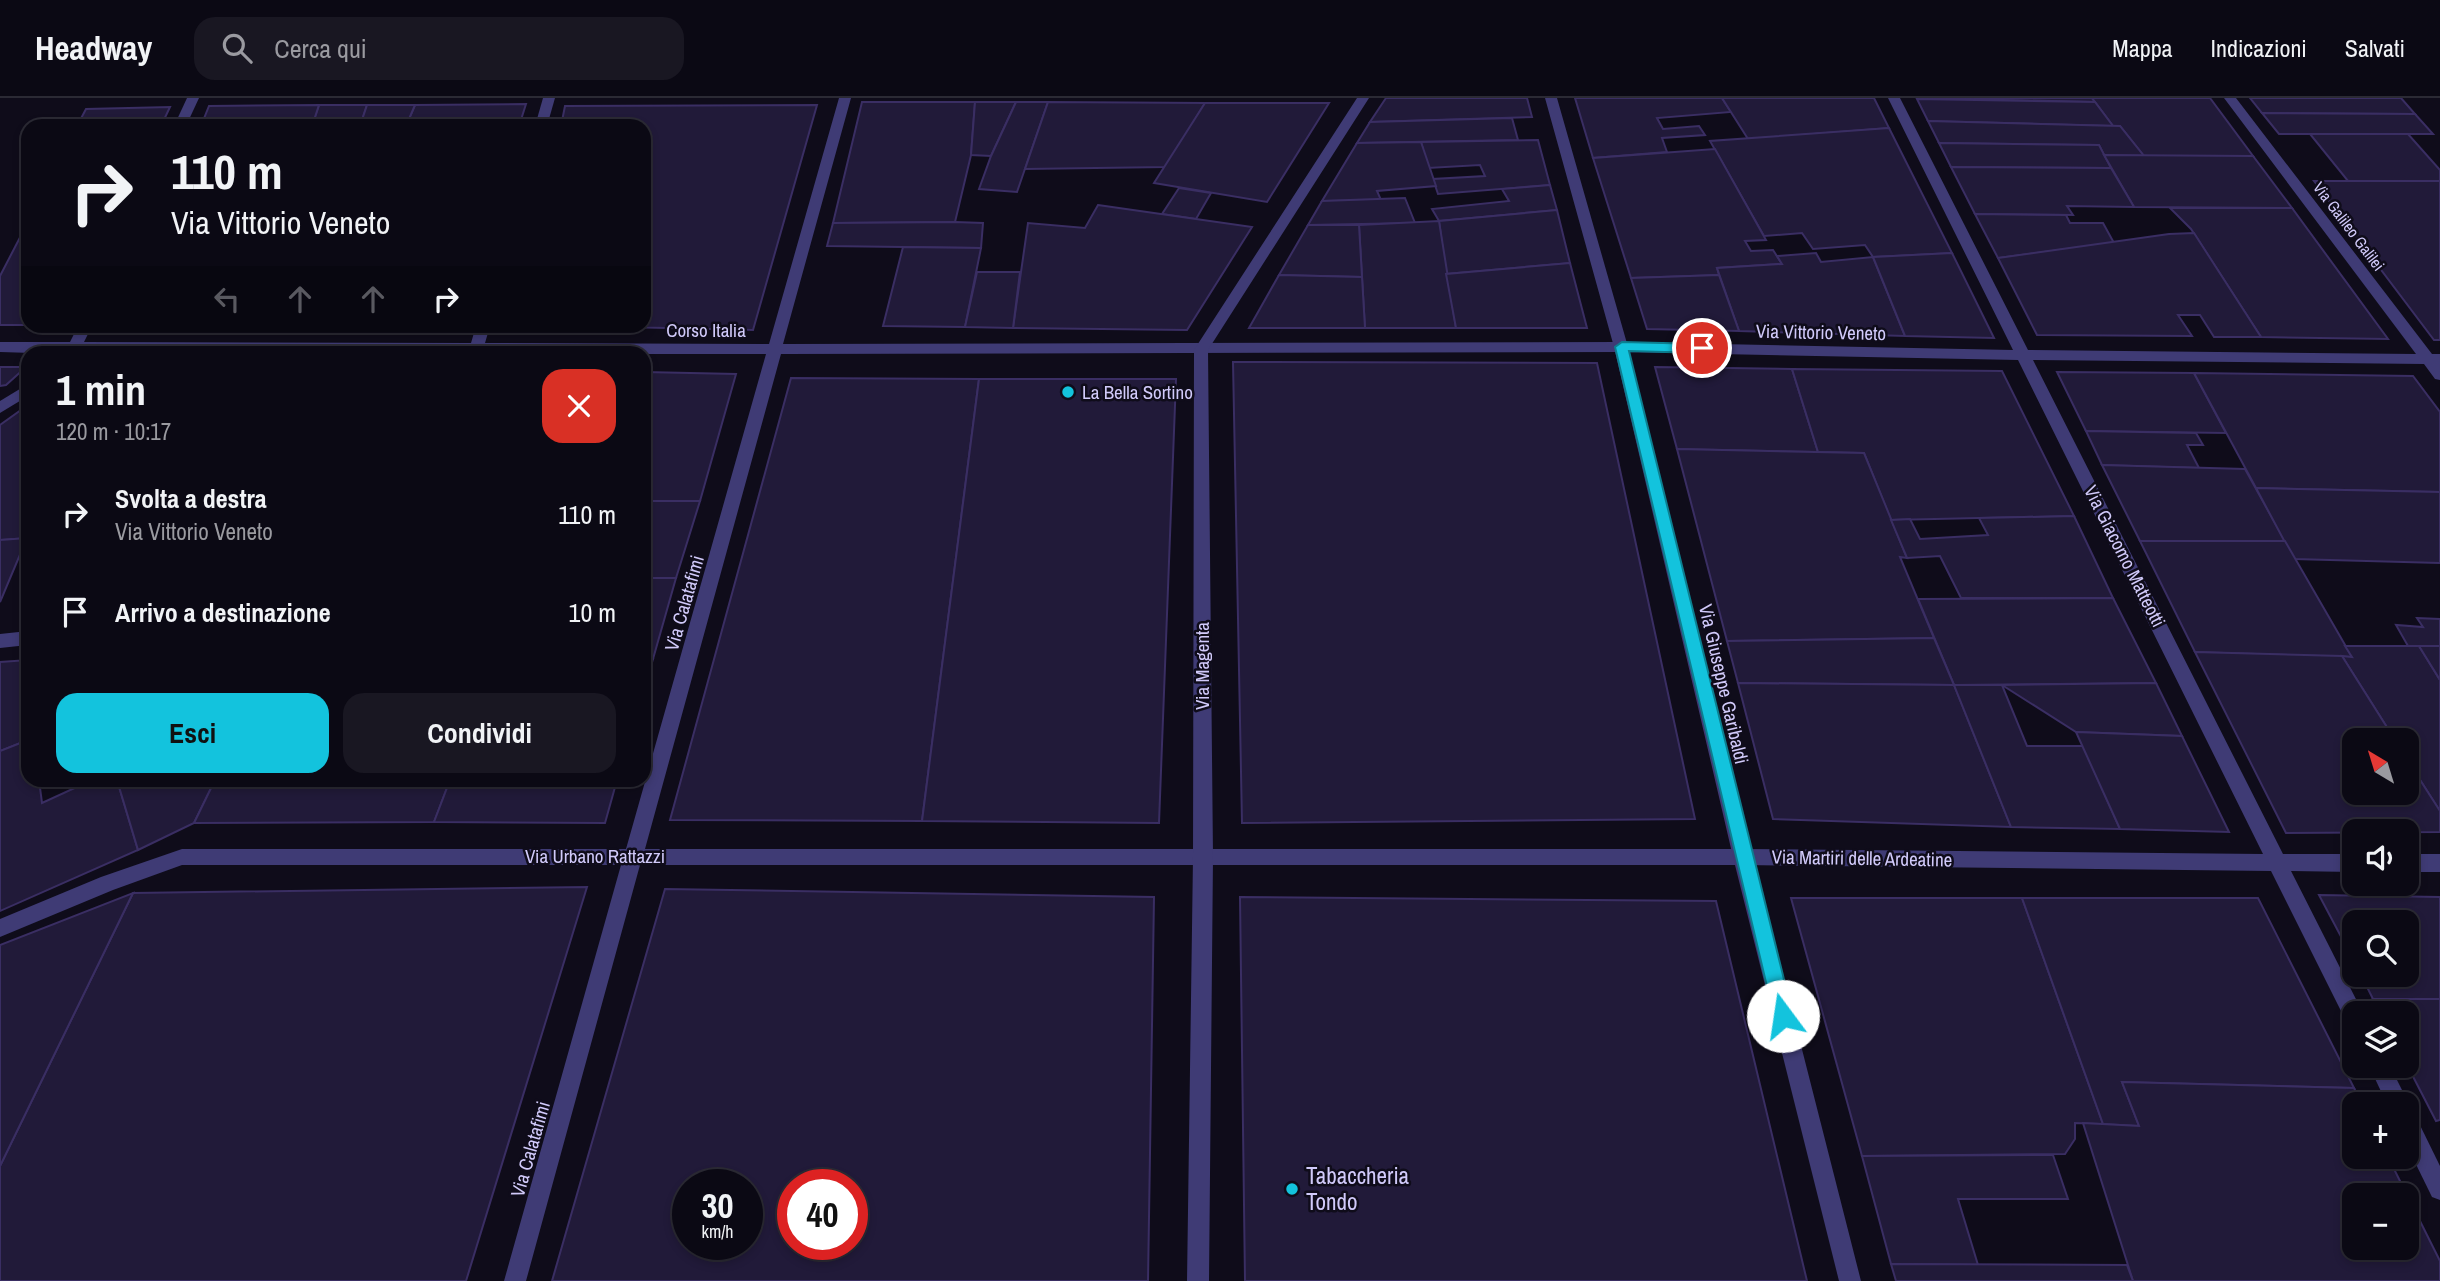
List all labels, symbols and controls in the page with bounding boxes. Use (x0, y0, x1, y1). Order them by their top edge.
search box (194, 17, 684, 80)
text: Headway (35, 26, 152, 70)
icon: search (218, 29, 256, 67)
text: Cerca qui (274, 31, 367, 66)
text: Mappa (2112, 32, 2173, 64)
text: Indicazioni (2211, 32, 2307, 64)
text: Salvati (2345, 32, 2405, 64)
text: 110 m (171, 138, 283, 204)
icon: right (56, 147, 147, 238)
street label: Via Galileo Galilei (2308, 177, 2390, 275)
text: Via Vittorio Veneto (171, 201, 390, 244)
icon: left (208, 280, 246, 318)
icon: ahead (281, 280, 319, 318)
icon: ahead (354, 280, 392, 318)
icon: right (427, 280, 465, 318)
street label: Corso Italia (666, 317, 746, 343)
pin (1672, 318, 1732, 378)
street label: Via Vittorio Veneto (1756, 318, 1886, 346)
icon: arrive (1683, 329, 1721, 367)
text: 1 min (56, 362, 146, 418)
button: close (542, 369, 616, 443)
place label: La Bella Sortino (1082, 379, 1193, 405)
marker: La Bella Sortino (1060, 384, 1076, 400)
text: 120 m · 10:17 (56, 416, 171, 447)
text: Svolta a destra (115, 481, 267, 516)
street label: Via Giacomo Matteotti (2078, 481, 2172, 631)
icon: right (56, 495, 94, 533)
text: 110 m (558, 497, 616, 532)
text: Via Vittorio Veneto (115, 516, 273, 547)
street label: Via Calatafimi (658, 552, 710, 654)
icon: arrive (56, 593, 94, 631)
text: Arrivo a destinazione (115, 595, 331, 630)
text: 10 m (569, 595, 616, 630)
street label: Via Giuseppe Garibaldi (1693, 601, 1755, 767)
street label: Via Magenta (1189, 622, 1215, 710)
button: Esci (56, 693, 329, 773)
button: Condividi (343, 693, 616, 773)
north arrow (2342, 728, 2418, 805)
map controls (2342, 728, 2419, 1260)
button: sound (2342, 819, 2419, 896)
street label: Via Urbano Rattazzi (525, 843, 665, 869)
street label: Via Martiri delle Ardeatine (1771, 843, 1953, 873)
button: search (2342, 910, 2419, 987)
position arrow (1746, 979, 1820, 1053)
button: layers (2342, 1001, 2419, 1078)
button: + (2342, 1092, 2419, 1169)
street label: Via Calatafimi (504, 1098, 556, 1200)
place label: Tabaccheria Tondo (1306, 1160, 1410, 1217)
speed limit sign: 40 (777, 1169, 868, 1260)
marker: Tabaccheria Tondo (1284, 1181, 1300, 1197)
text: 30 (702, 1182, 733, 1229)
button: − (2342, 1183, 2419, 1260)
text: km/h (702, 1219, 734, 1244)

